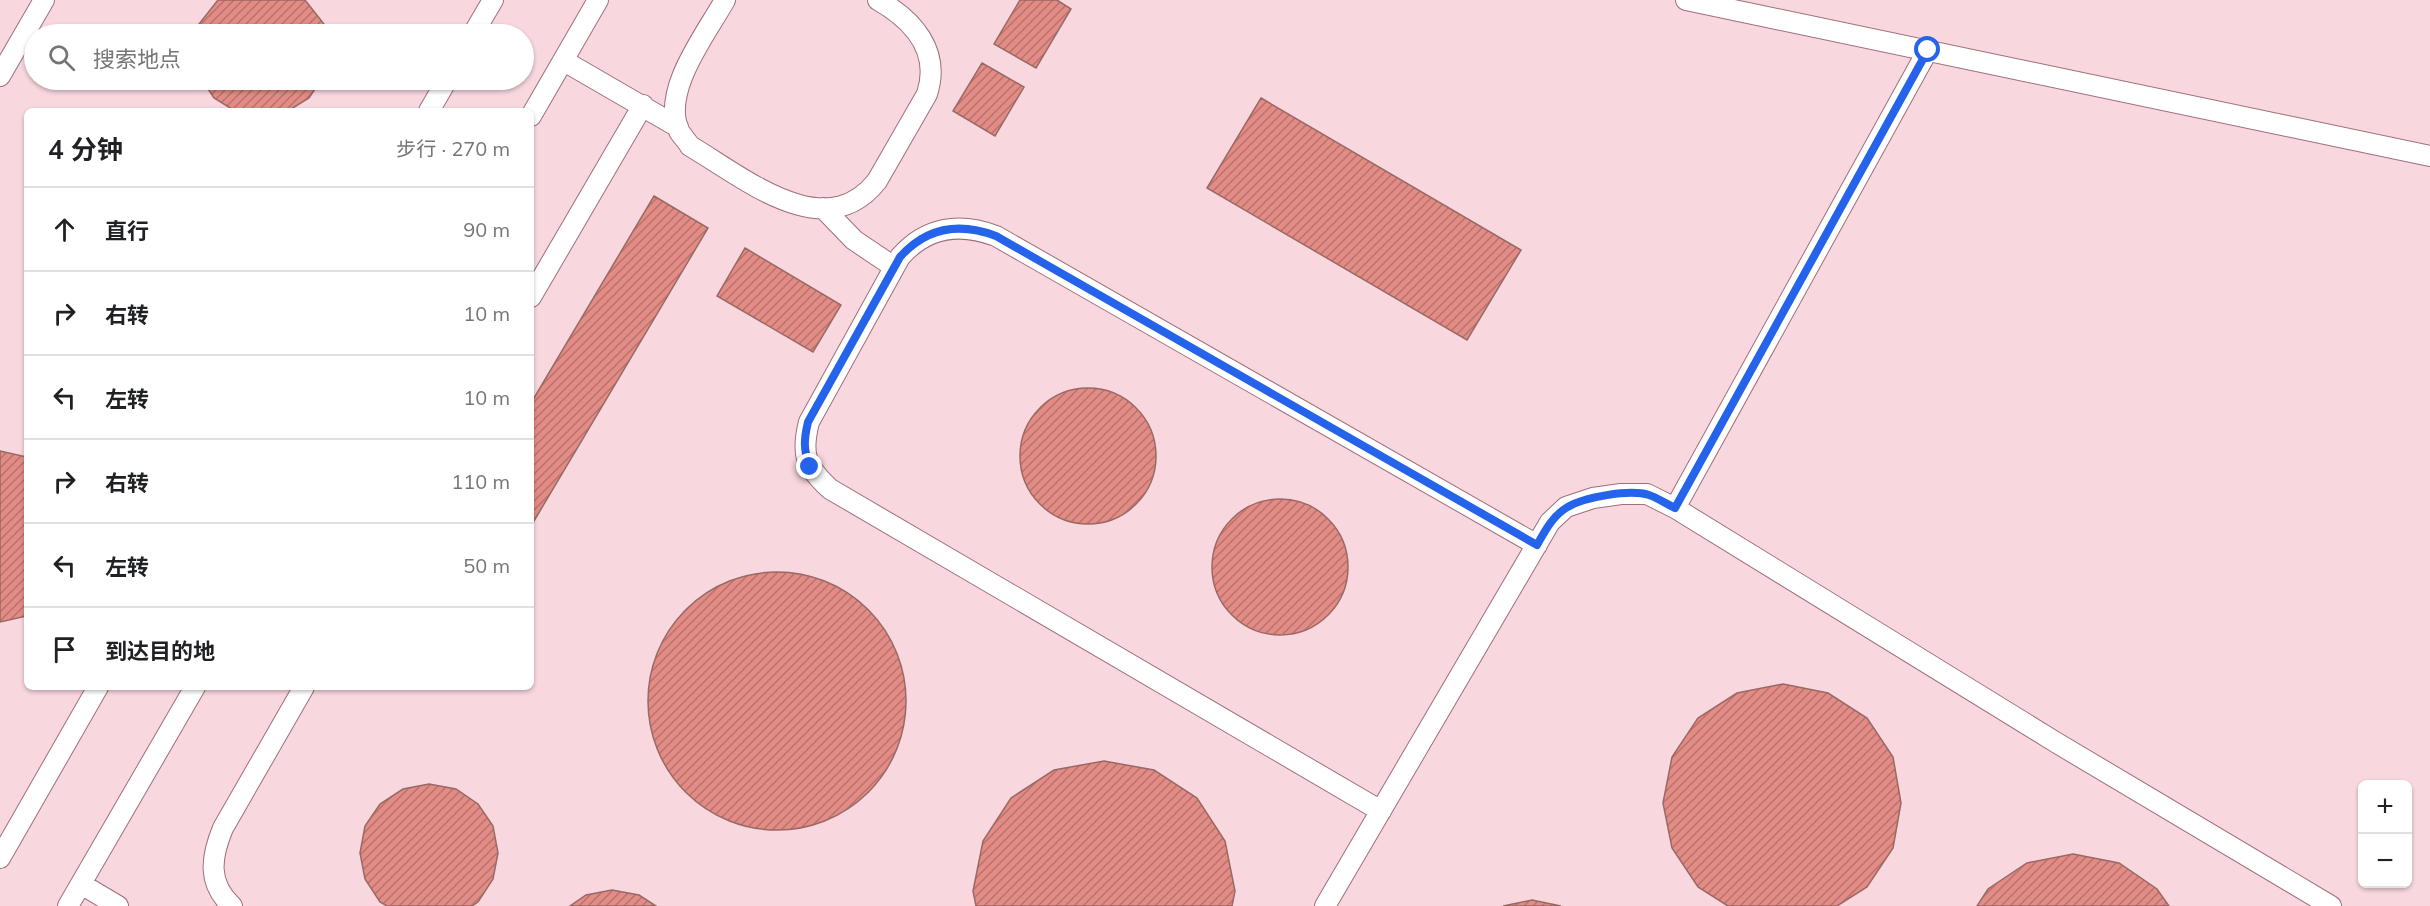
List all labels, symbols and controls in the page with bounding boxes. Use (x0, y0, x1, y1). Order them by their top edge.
search box (24, 24, 534, 90)
route start (1914, 36, 1940, 62)
icon: search (45, 41, 78, 74)
text: 搜索地点 (93, 45, 181, 73)
text: 4 分钟 (48, 133, 123, 166)
text: 步行 · 270 m (396, 136, 510, 161)
icon: ahead (48, 213, 81, 246)
text: 直行 (105, 217, 149, 245)
text: 90 m (463, 217, 510, 242)
icon: right (48, 297, 81, 330)
text: 右转 (105, 301, 149, 329)
text: 10 m (463, 301, 510, 326)
icon: left (48, 381, 81, 414)
text: 左转 (105, 385, 149, 413)
text: 10 m (463, 385, 510, 410)
route end (796, 453, 822, 479)
icon: right (48, 465, 81, 498)
text: 右转 (105, 469, 149, 497)
text: 110 m (451, 469, 510, 494)
icon: left (48, 549, 81, 582)
text: 左转 (105, 553, 149, 581)
text: 50 m (463, 553, 510, 578)
icon: arrive (48, 633, 81, 666)
text: 到达目的地 (105, 637, 215, 665)
map controls (2358, 780, 2412, 888)
button: + (2358, 780, 2412, 834)
button: − (2358, 834, 2412, 888)

